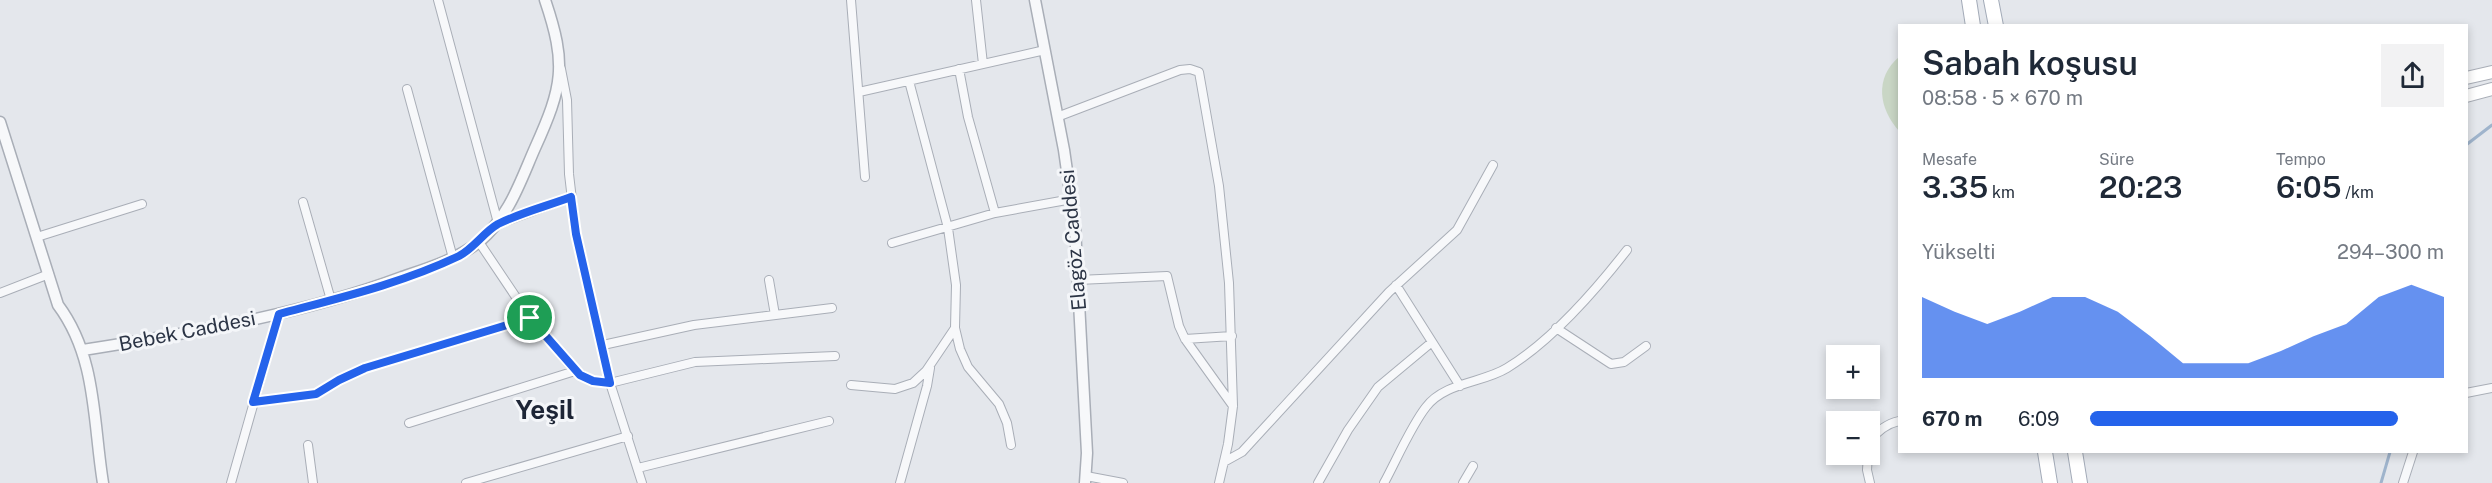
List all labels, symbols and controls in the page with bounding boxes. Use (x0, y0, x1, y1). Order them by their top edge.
text: Sabah koşusu (1922, 44, 2138, 82)
button: share (2381, 44, 2444, 107)
text: 08:58 · 5 × 670 m (1922, 86, 2083, 110)
text: Mesafe (1922, 150, 1977, 169)
text: Süre (2099, 150, 2134, 169)
text: Tempo (2276, 150, 2326, 169)
street label: Elagöz Caddesi (1055, 168, 1091, 312)
text: 3.35 (1922, 169, 1988, 205)
text: 20:23 (2099, 169, 2183, 205)
text: 6:05 (2276, 169, 2341, 205)
text: km (1988, 183, 2015, 202)
text: /km (2341, 183, 2374, 202)
text: Yükselti (1922, 240, 1995, 264)
text: 294–300 m (2337, 240, 2444, 264)
pin (504, 292, 555, 343)
icon: arrive (513, 301, 546, 334)
street label: Bebek Caddesi (117, 306, 257, 356)
map controls (1826, 345, 1880, 465)
button: + (1826, 345, 1880, 399)
district label: Yeşil (515, 394, 575, 425)
text: 670 m (1922, 407, 1983, 431)
text: 6:09 (2018, 407, 2060, 431)
button: − (1826, 411, 1880, 465)

